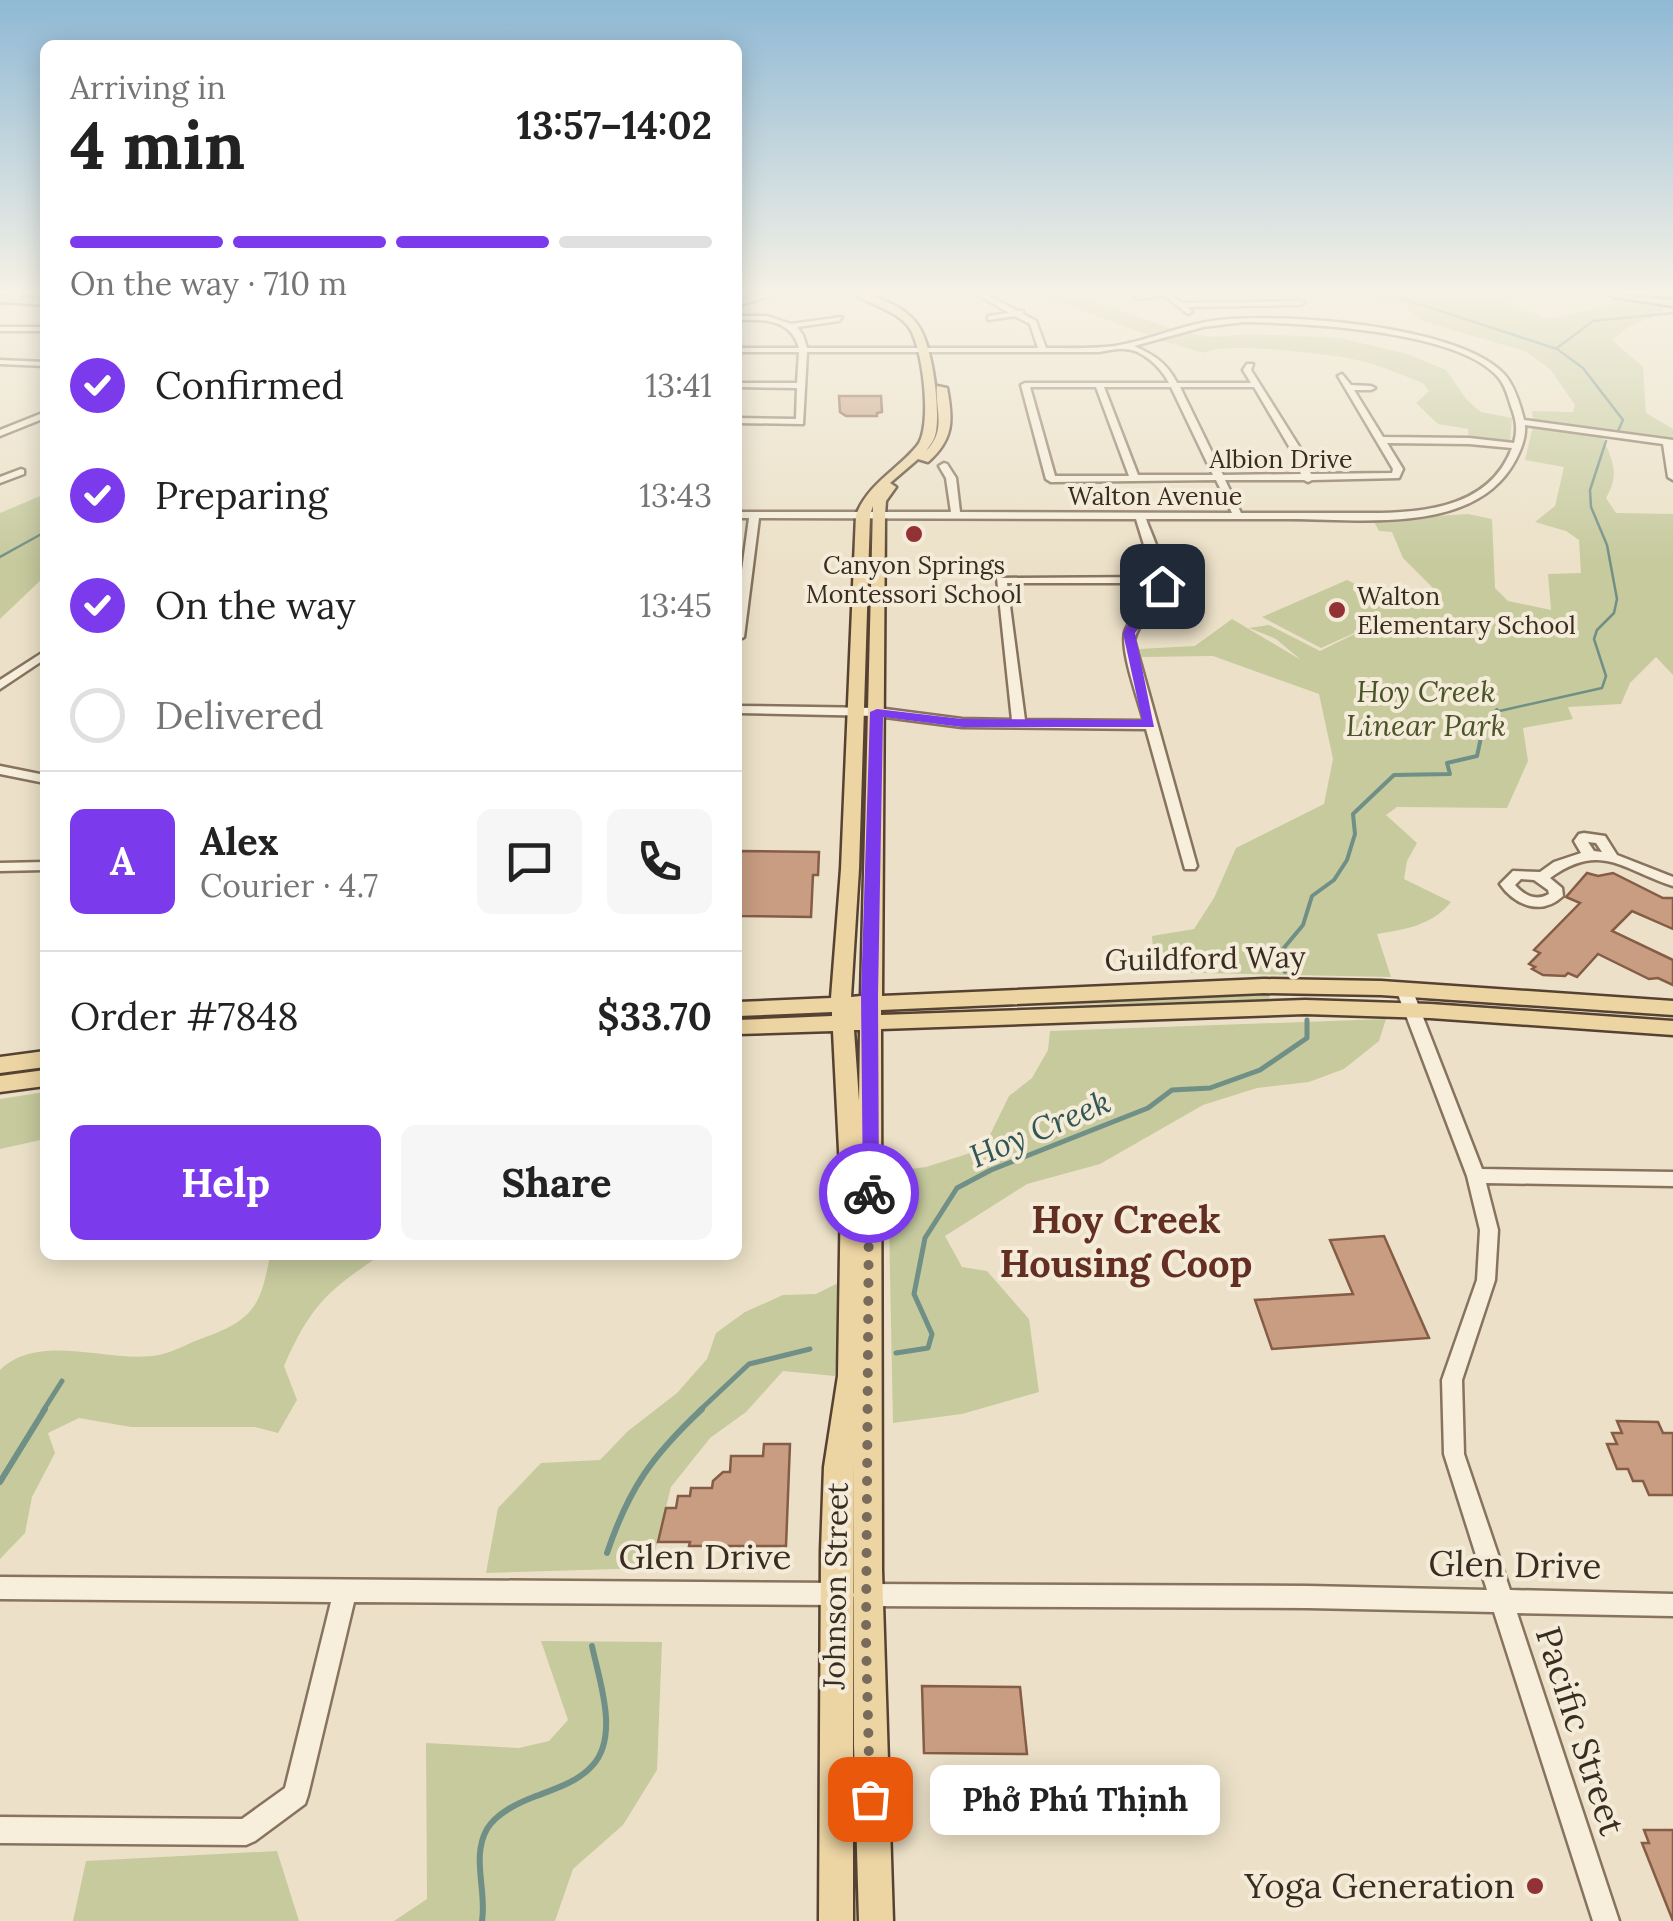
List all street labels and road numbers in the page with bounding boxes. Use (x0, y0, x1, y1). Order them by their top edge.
street label: Albion Drive (1209, 443, 1352, 475)
street label: Walton Avenue (1068, 480, 1242, 512)
street label: Guildford Way (1104, 937, 1306, 980)
street label: Johnson Street (814, 1482, 856, 1691)
street label: Glen Drive (618, 1534, 792, 1579)
street label: Glen Drive (1428, 1540, 1602, 1589)
street label: Pacific Street (1526, 1621, 1635, 1841)

